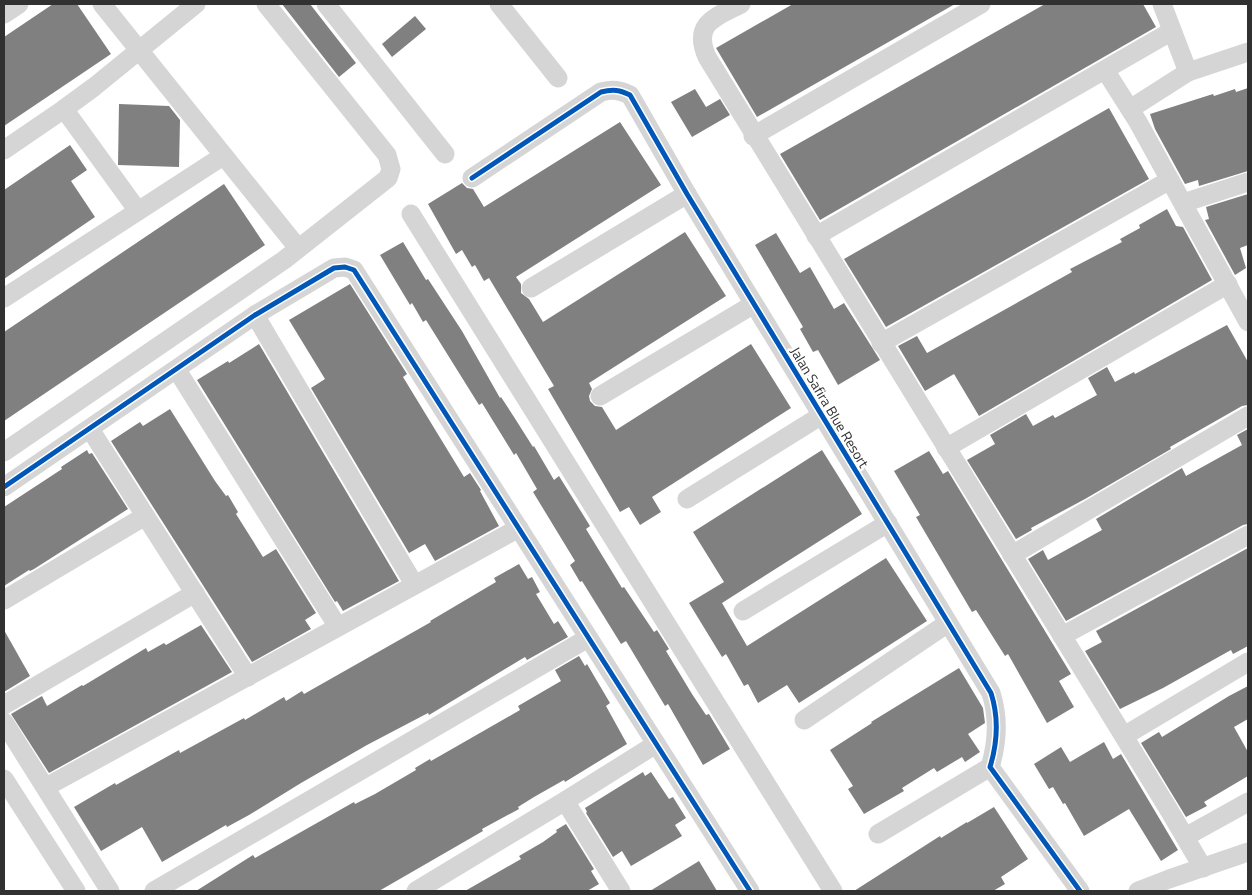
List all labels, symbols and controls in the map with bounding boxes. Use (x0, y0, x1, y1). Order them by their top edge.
street label: Jalan Safira Blue Resort (786, 343, 875, 472)

